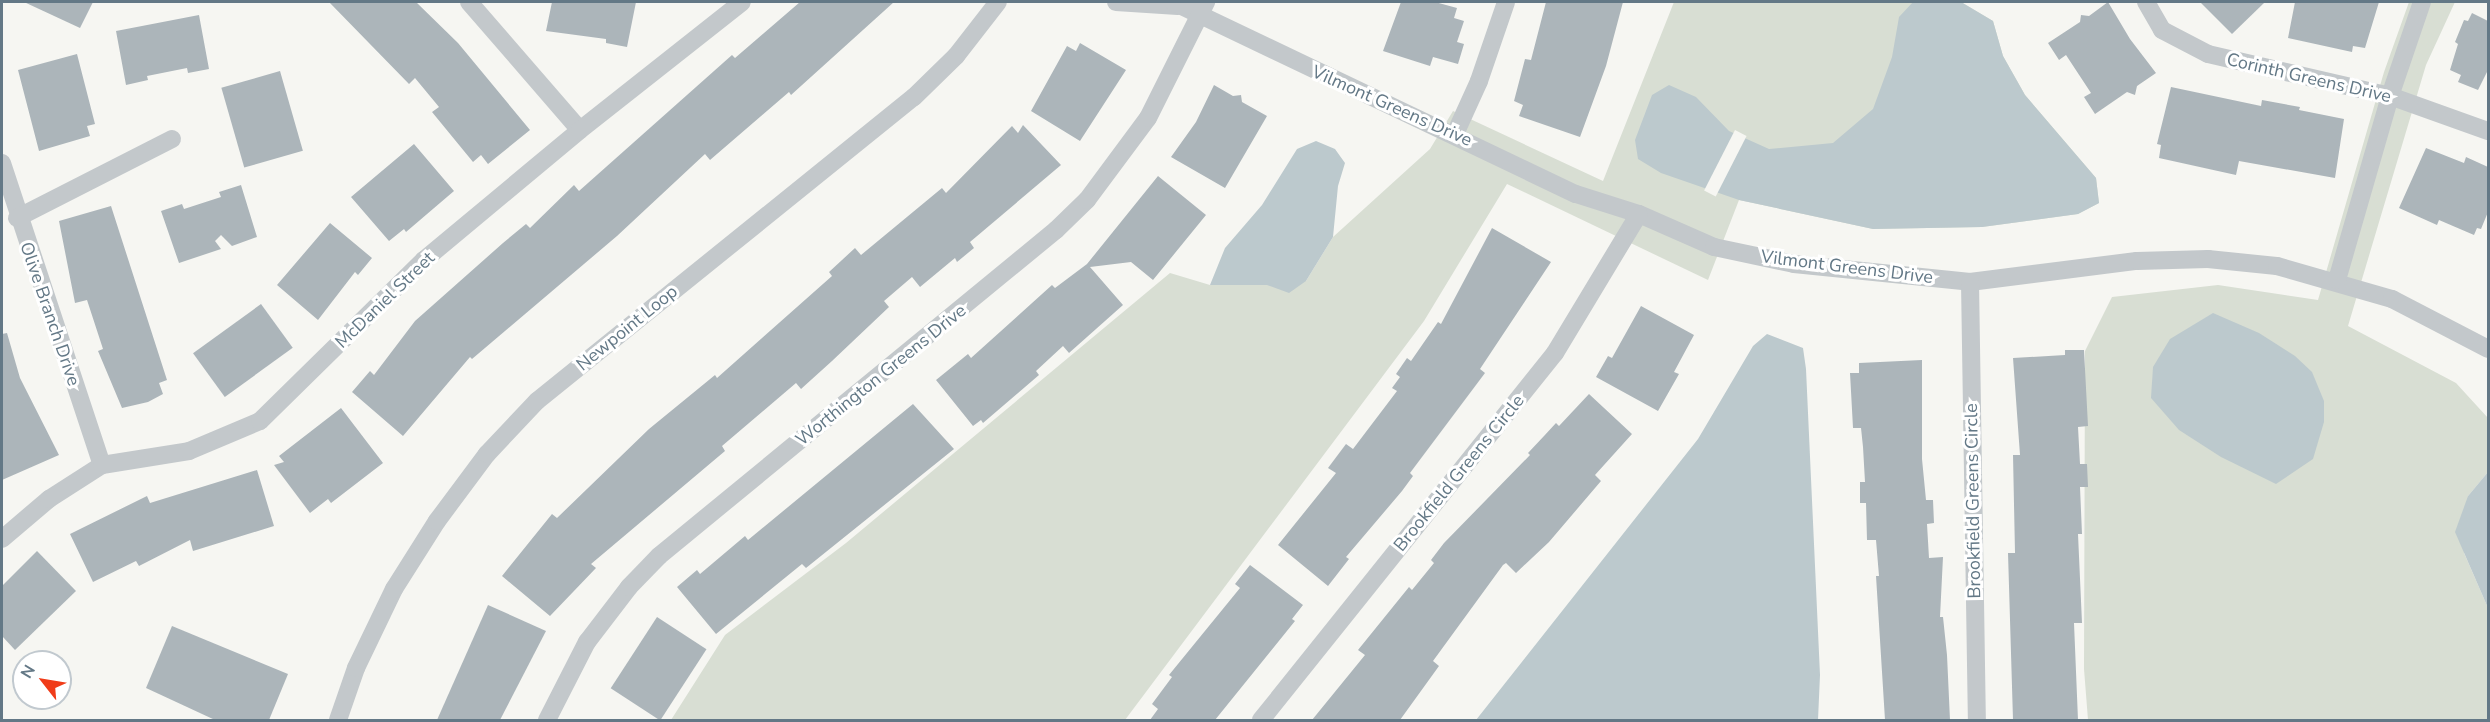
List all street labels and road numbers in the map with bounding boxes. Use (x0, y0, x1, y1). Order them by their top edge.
street label: Corinth Greens Drive (2225, 49, 2393, 107)
street label: Vilmont Greens Drive (1308, 61, 1476, 151)
street label: Olive Branch Drive (15, 239, 85, 389)
street label: Vilmont Greens Drive (1760, 246, 1934, 288)
street label: McDaniel Street (331, 247, 439, 353)
street label: Newpoint Loop (572, 281, 682, 375)
street label: Worthington Greens Drive (791, 300, 971, 450)
street label: Brookfield Greens Circle (1389, 390, 1529, 556)
street label: Brookfield Greens Circle (1960, 403, 1986, 599)

